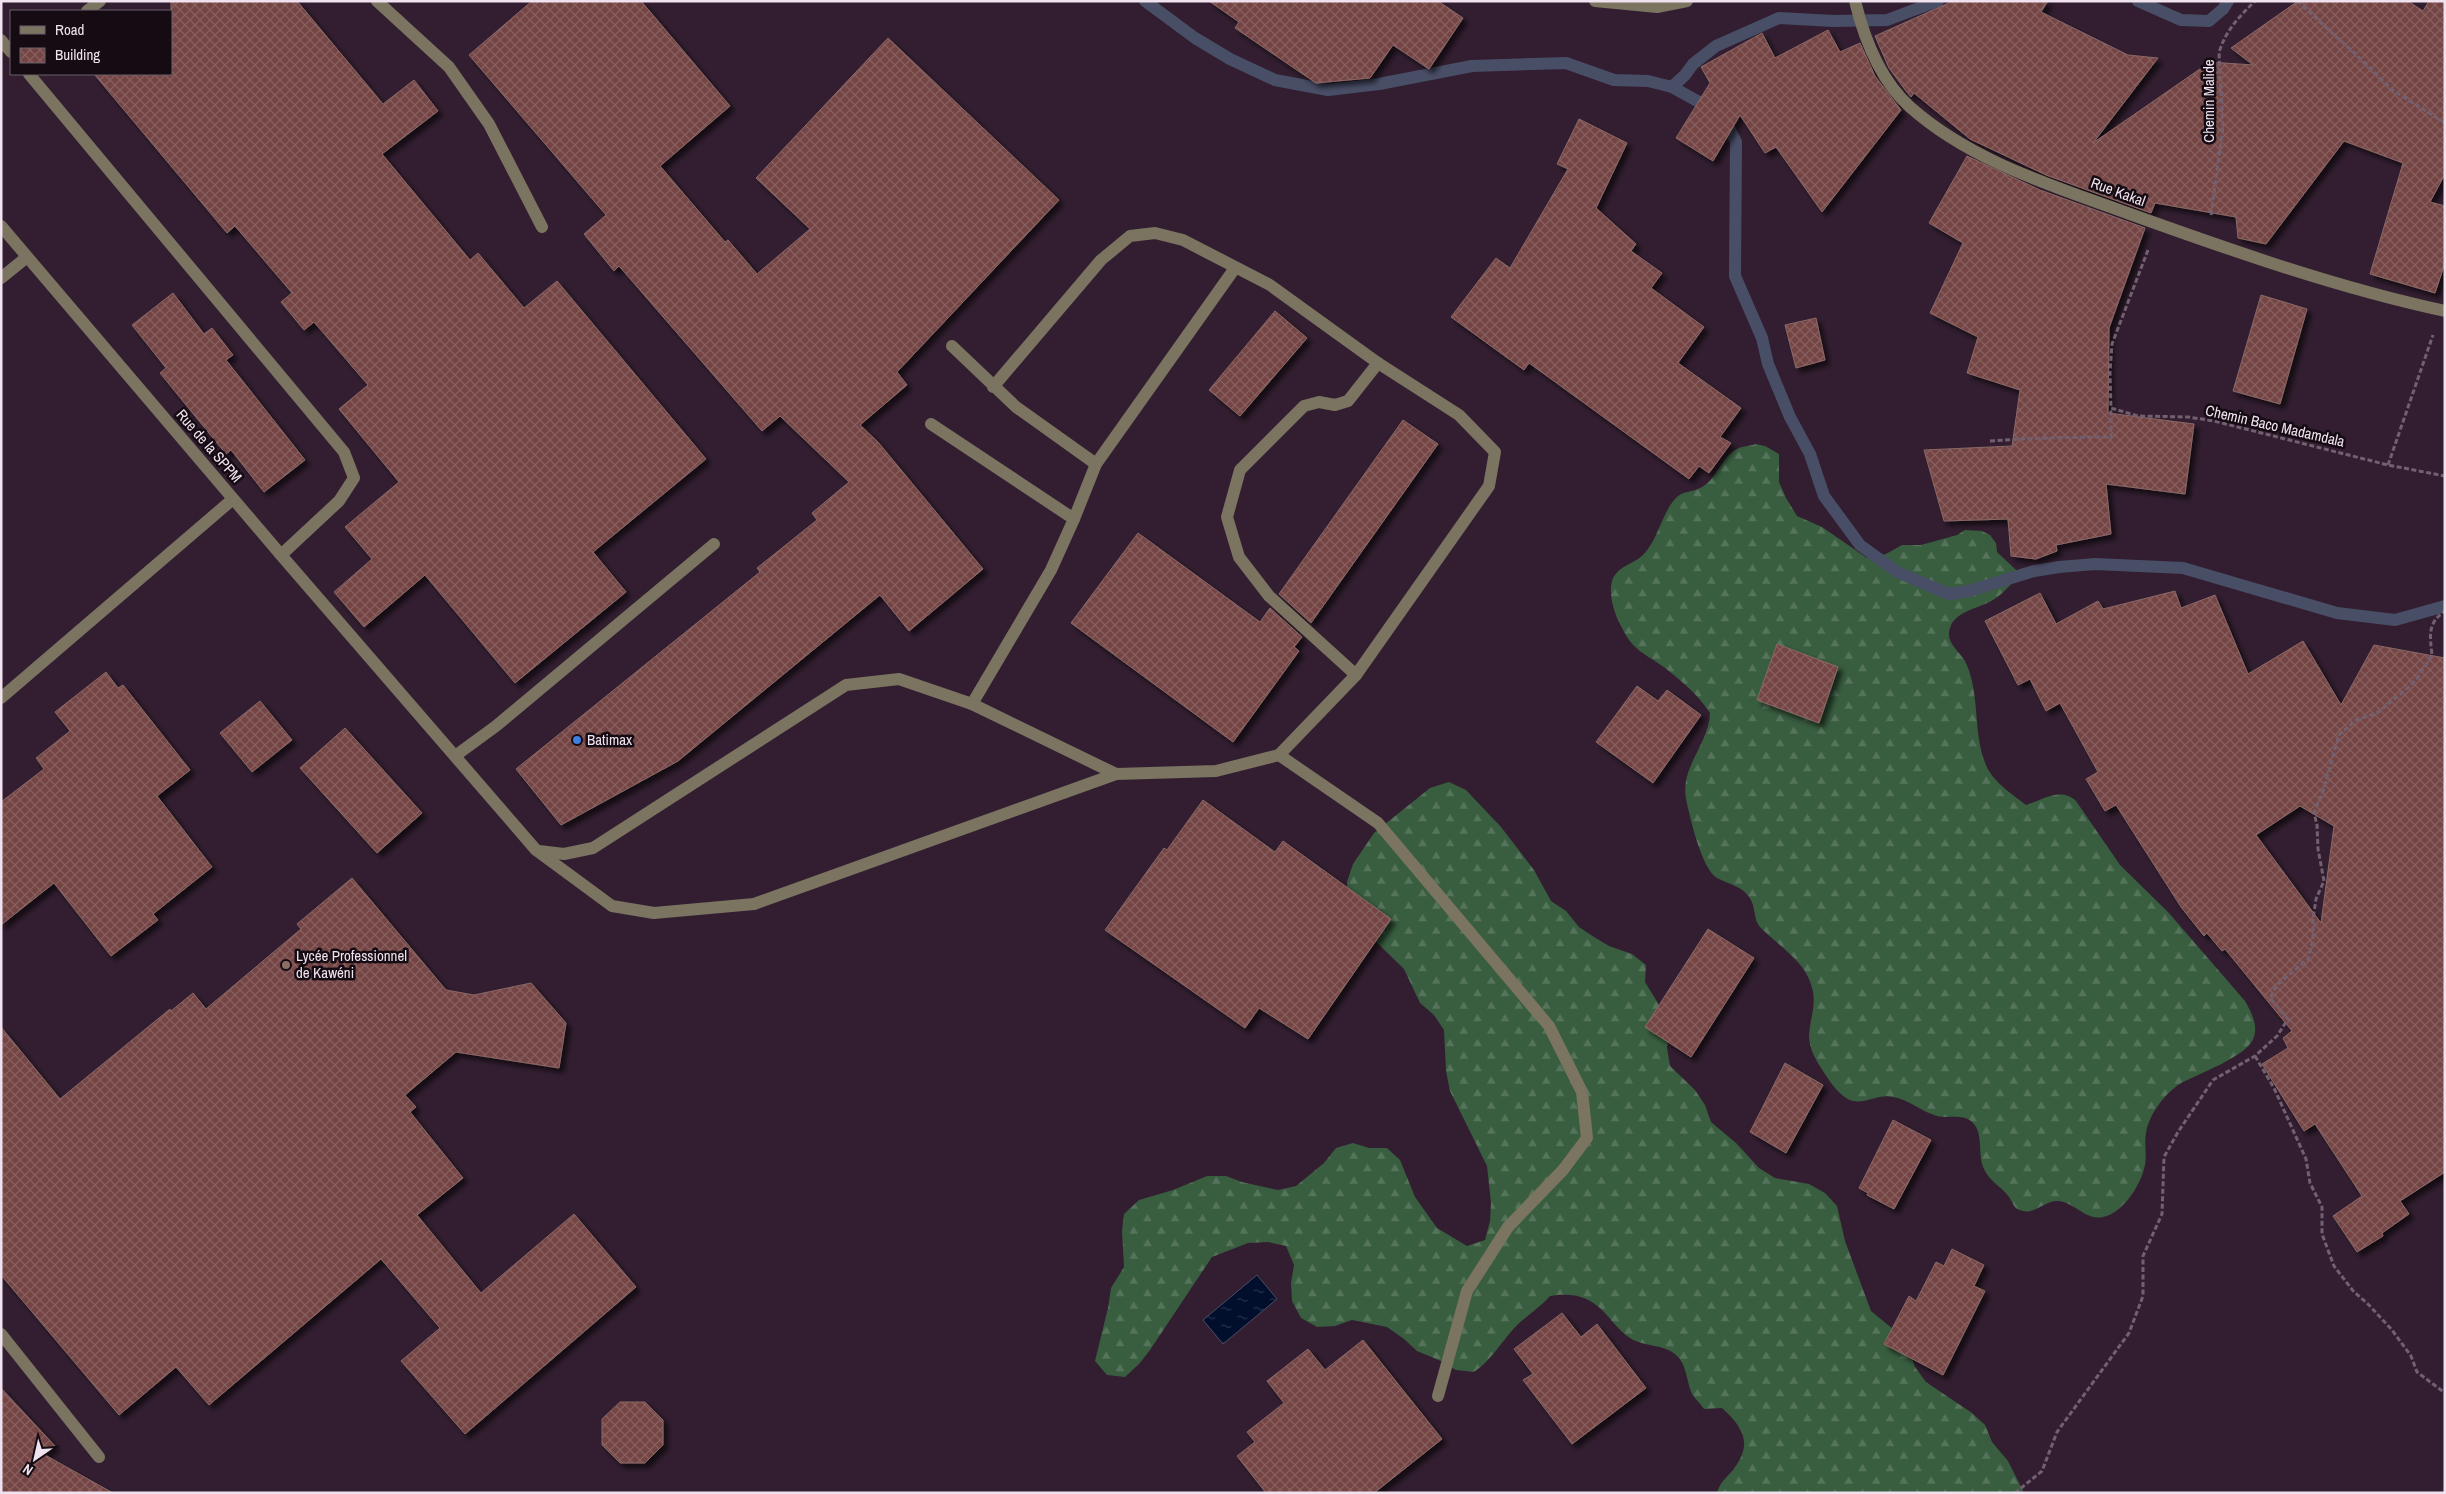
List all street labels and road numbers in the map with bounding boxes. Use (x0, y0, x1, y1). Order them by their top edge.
street label: Chemin Malide (2198, 59, 2219, 143)
street label: Rue Kakal (2088, 172, 2148, 211)
street label: Chemin Baco Madamdala (2203, 399, 2347, 452)
street label: Rue de la SPPM (172, 404, 247, 487)

